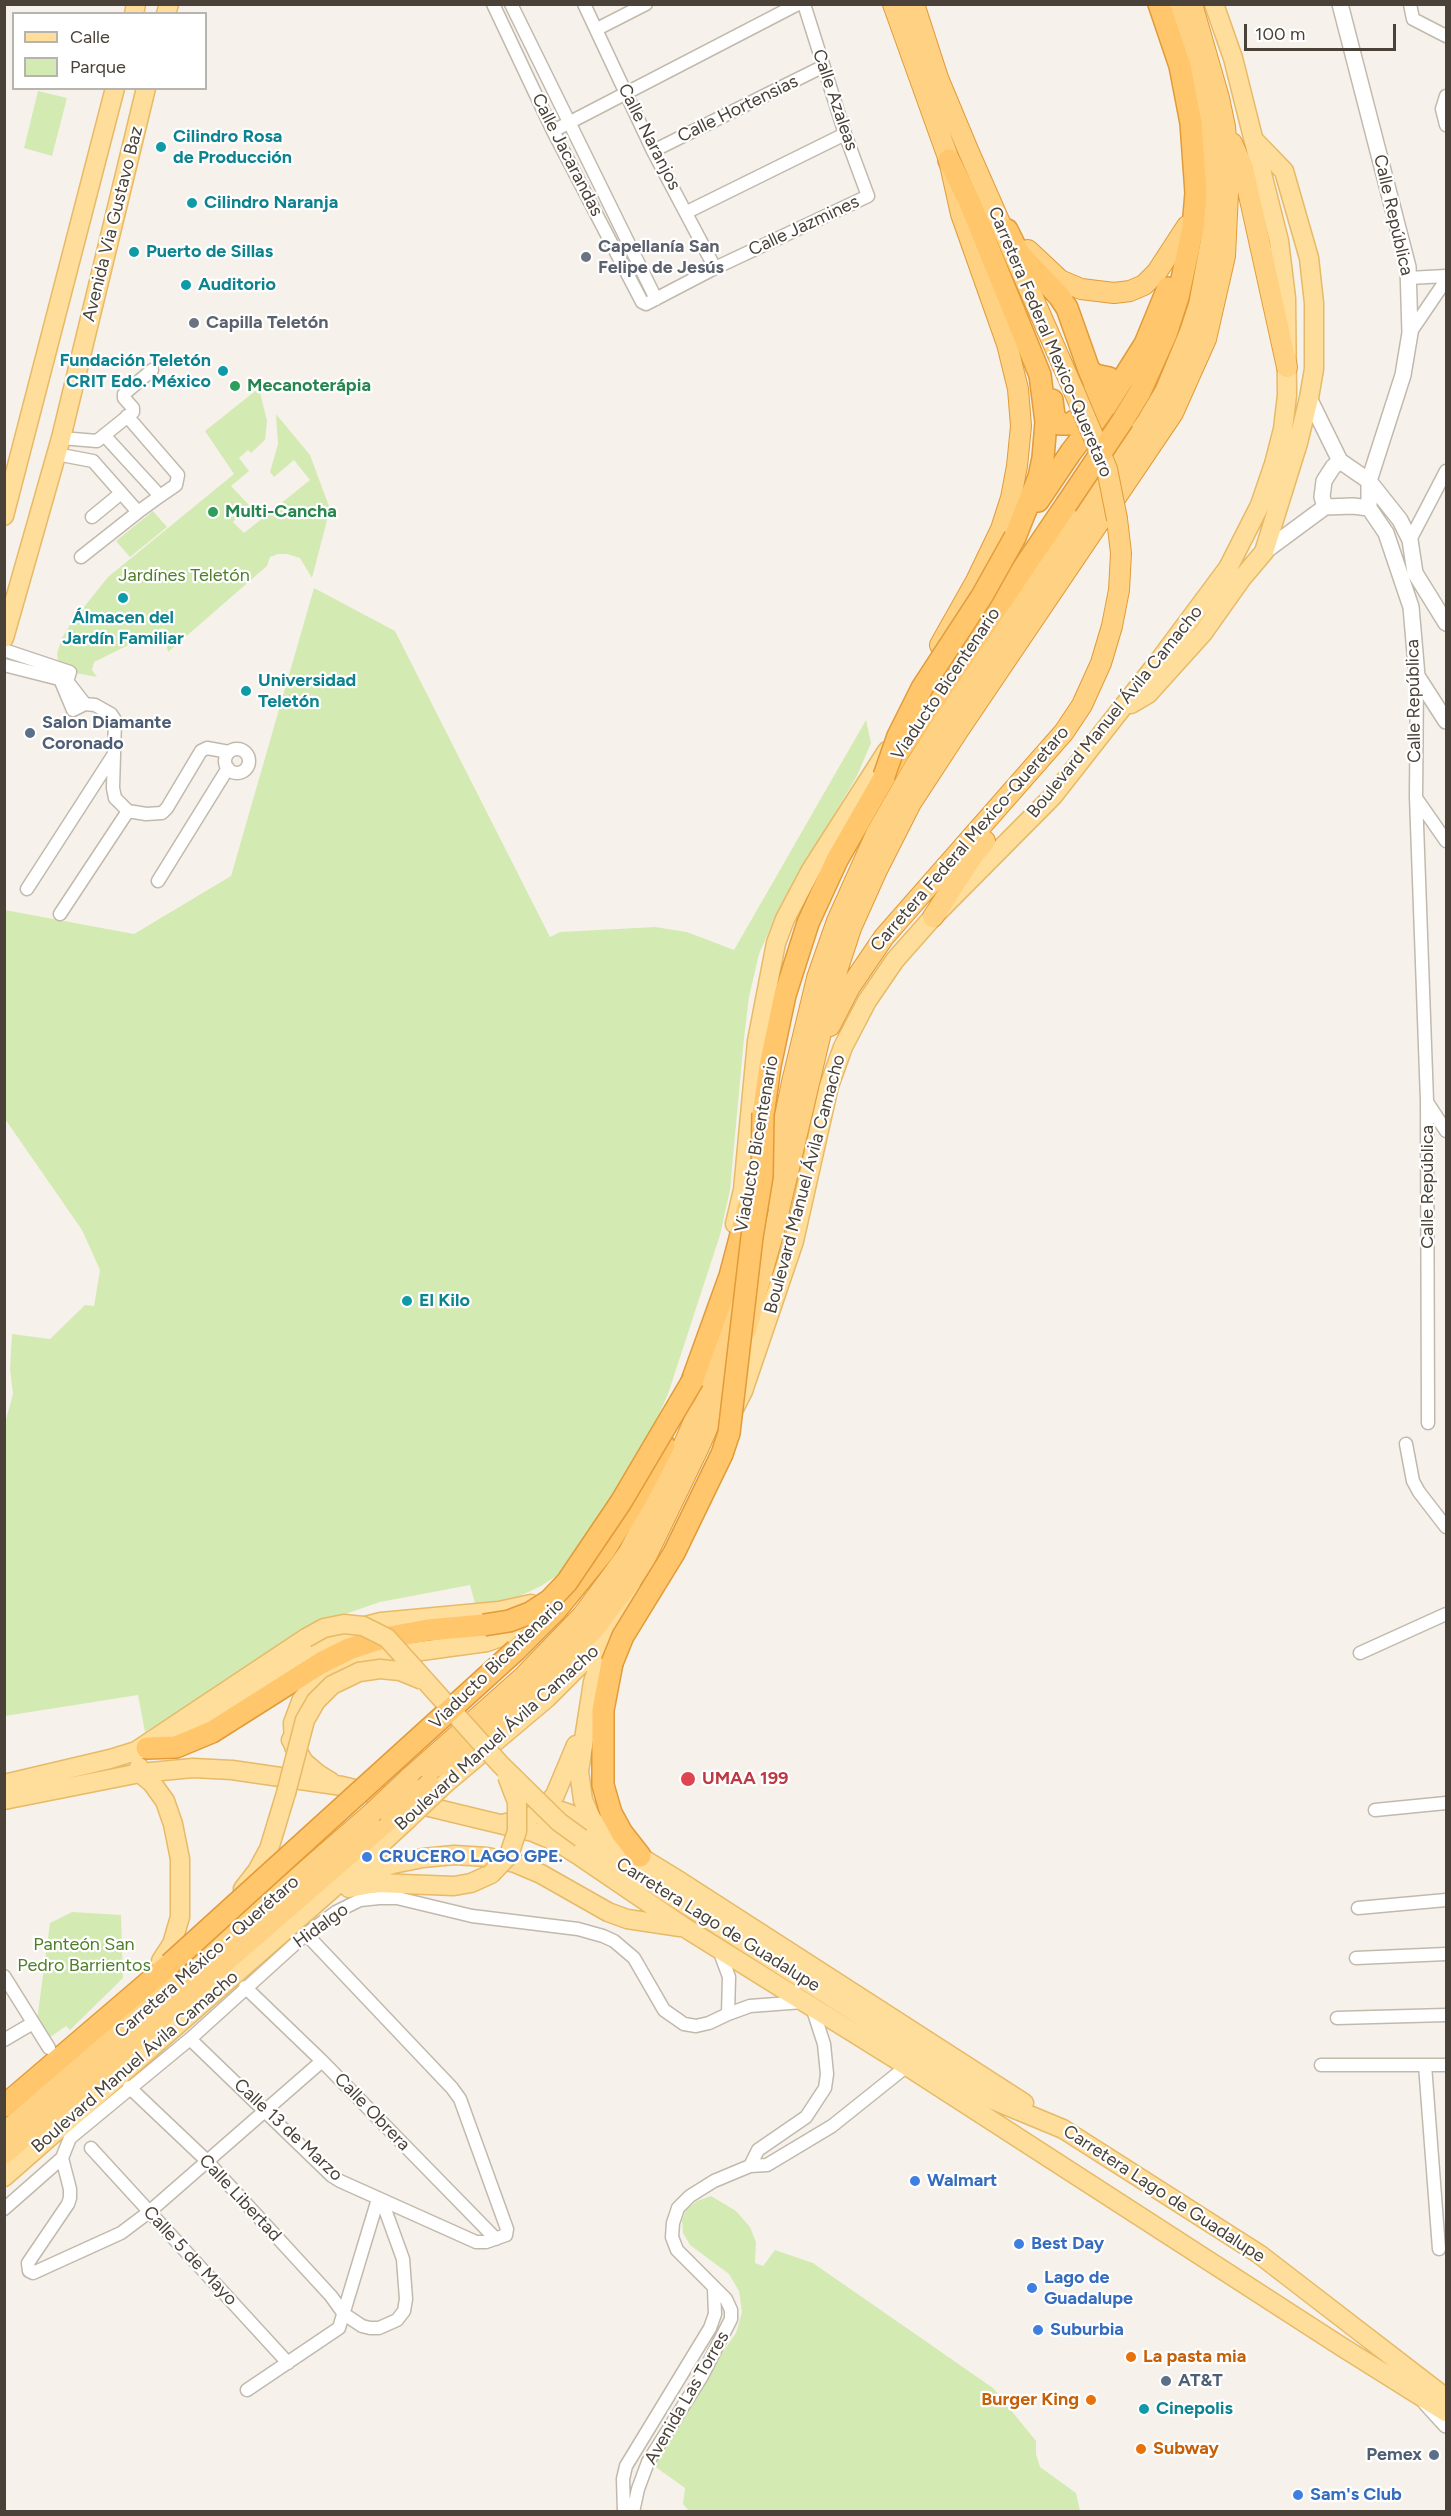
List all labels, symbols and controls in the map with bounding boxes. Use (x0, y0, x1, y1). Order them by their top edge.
legend (12, 12, 207, 90)
scale bar (1247, 12, 1398, 50)
text: 100 m (1255, 23, 1305, 45)
text: Calle (70, 26, 110, 48)
street label: Calle Azaleas (808, 46, 862, 154)
text: Parque (70, 56, 126, 78)
street label: Calle Hortensias (674, 71, 802, 147)
street label: Calle Naranjos (613, 80, 685, 194)
street label: Calle Jacarandas (527, 90, 607, 220)
street label: Avenida Via Gustavo Baz (78, 124, 148, 324)
place label: Cilindro Rosa de Producción (173, 126, 292, 168)
marker: Cilindro Rosa de Producción (154, 140, 168, 154)
street label: Calle República (1369, 152, 1417, 278)
street label: Calle Jazmines (745, 191, 863, 261)
place label: Cilindro Naranja (204, 192, 338, 214)
marker: Cilindro Naranja (185, 196, 199, 210)
street label: Carretera Federal Mexico-Queretaro (983, 204, 1117, 480)
place label: Capellanía San Felipe de Jesús (598, 236, 724, 278)
place label: Puerto de Sillas (146, 241, 273, 263)
marker: Puerto de Sillas (127, 245, 141, 259)
marker: Capellanía San Felipe de Jesús (579, 250, 593, 264)
place label: Auditorio (198, 274, 276, 296)
marker: Auditorio (179, 278, 193, 292)
place label: Capilla Teletón (206, 312, 328, 334)
marker: Capilla Teletón (187, 316, 201, 330)
place label: Fundación Teletón CRIT Edo. México (59, 350, 211, 392)
marker: Fundación Teletón CRIT Edo. México (216, 364, 230, 378)
place label: Mecanoterápia (247, 375, 371, 397)
marker: Mecanoterápia (228, 379, 242, 393)
place label: Multi-Cancha (225, 501, 337, 523)
marker: Multi-Cancha (206, 505, 220, 519)
park label: Jardínes Teletón (118, 565, 250, 587)
marker: Álmacen del Jardín Familiar (116, 591, 130, 605)
street label: Boulevard Manuel Ávila Camacho (1023, 601, 1207, 823)
street label: Viaducto Bicentenario (887, 604, 1005, 764)
place label: Álmacen del Jardín Familiar (62, 607, 184, 650)
street label: Calle República (1402, 639, 1426, 763)
place label: Universidad Teletón (258, 670, 356, 712)
marker: Universidad Teletón (239, 684, 253, 698)
place label: Salon Diamante Coronado (42, 712, 171, 754)
street label: Carretera Federal Mexico-Queretaro (866, 722, 1074, 956)
marker: Salon Diamante Coronado (23, 726, 37, 740)
street label: Boulevard Manuel Ávila Camacho (760, 1052, 850, 1316)
street label: Viaducto Bicentenario (731, 1054, 783, 1234)
street label: Calle República (1417, 1125, 1439, 1249)
place label: El Kilo (419, 1290, 470, 1312)
marker: El Kilo (400, 1294, 414, 1308)
street label: Viaducto Bicentenario (425, 1594, 569, 1734)
street label: Boulevard Manuel Ávila Camacho (391, 1641, 603, 1835)
place label: UMAA 199 (702, 1768, 789, 1790)
marker: UMAA 199 (679, 1770, 697, 1788)
place label: CRUCERO LAGO GPE. (379, 1846, 563, 1868)
marker: CRUCERO LAGO GPE. (360, 1850, 374, 1864)
street label: Carretera Lago de Guadalupe (612, 1853, 824, 1997)
street label: Carretera México - Querétaro (110, 1871, 304, 2043)
street label: Hidalgo (289, 1899, 353, 1953)
park label: Panteón San Pedro Barrientos (17, 1934, 151, 1976)
street label: Boulevard Manuel Ávila Camacho (27, 1966, 243, 2158)
street label: Calle Obrera (329, 2069, 415, 2155)
street label: Calle 13 de Marzo (229, 2074, 347, 2186)
street label: Carretera Lago de Guadalupe (1059, 2121, 1269, 2267)
street label: Calle Libertad (194, 2150, 286, 2246)
place label: Walmart (927, 2170, 997, 2192)
marker: Walmart (908, 2174, 922, 2188)
street label: Calle 5 de Mayo (138, 2202, 242, 2310)
place label: Best Day (1031, 2233, 1104, 2255)
marker: Best Day (1012, 2237, 1026, 2251)
place label: Lago de Guadalupe (1044, 2267, 1133, 2310)
marker: Lago de Guadalupe (1025, 2281, 1039, 2295)
place label: Suburbia (1050, 2319, 1124, 2341)
marker: Suburbia (1031, 2323, 1045, 2337)
street label: Avenida Las Torres (640, 2327, 734, 2469)
place label: La pasta mia (1143, 2346, 1246, 2368)
marker: La pasta mia (1124, 2350, 1138, 2364)
place label: AT&T (1178, 2370, 1223, 2392)
marker: AT&T (1159, 2374, 1173, 2388)
place label: Burger King (981, 2389, 1079, 2411)
marker: Burger King (1084, 2393, 1098, 2407)
place label: Cinepolis (1156, 2398, 1233, 2420)
marker: Cinepolis (1137, 2402, 1151, 2416)
place label: Subway (1153, 2438, 1219, 2460)
marker: Subway (1134, 2442, 1148, 2456)
place label: Pemex (1366, 2444, 1422, 2466)
marker: Pemex (1427, 2448, 1441, 2462)
place label: Sam's Club (1310, 2484, 1402, 2506)
marker: Sam's Club (1291, 2488, 1305, 2502)

